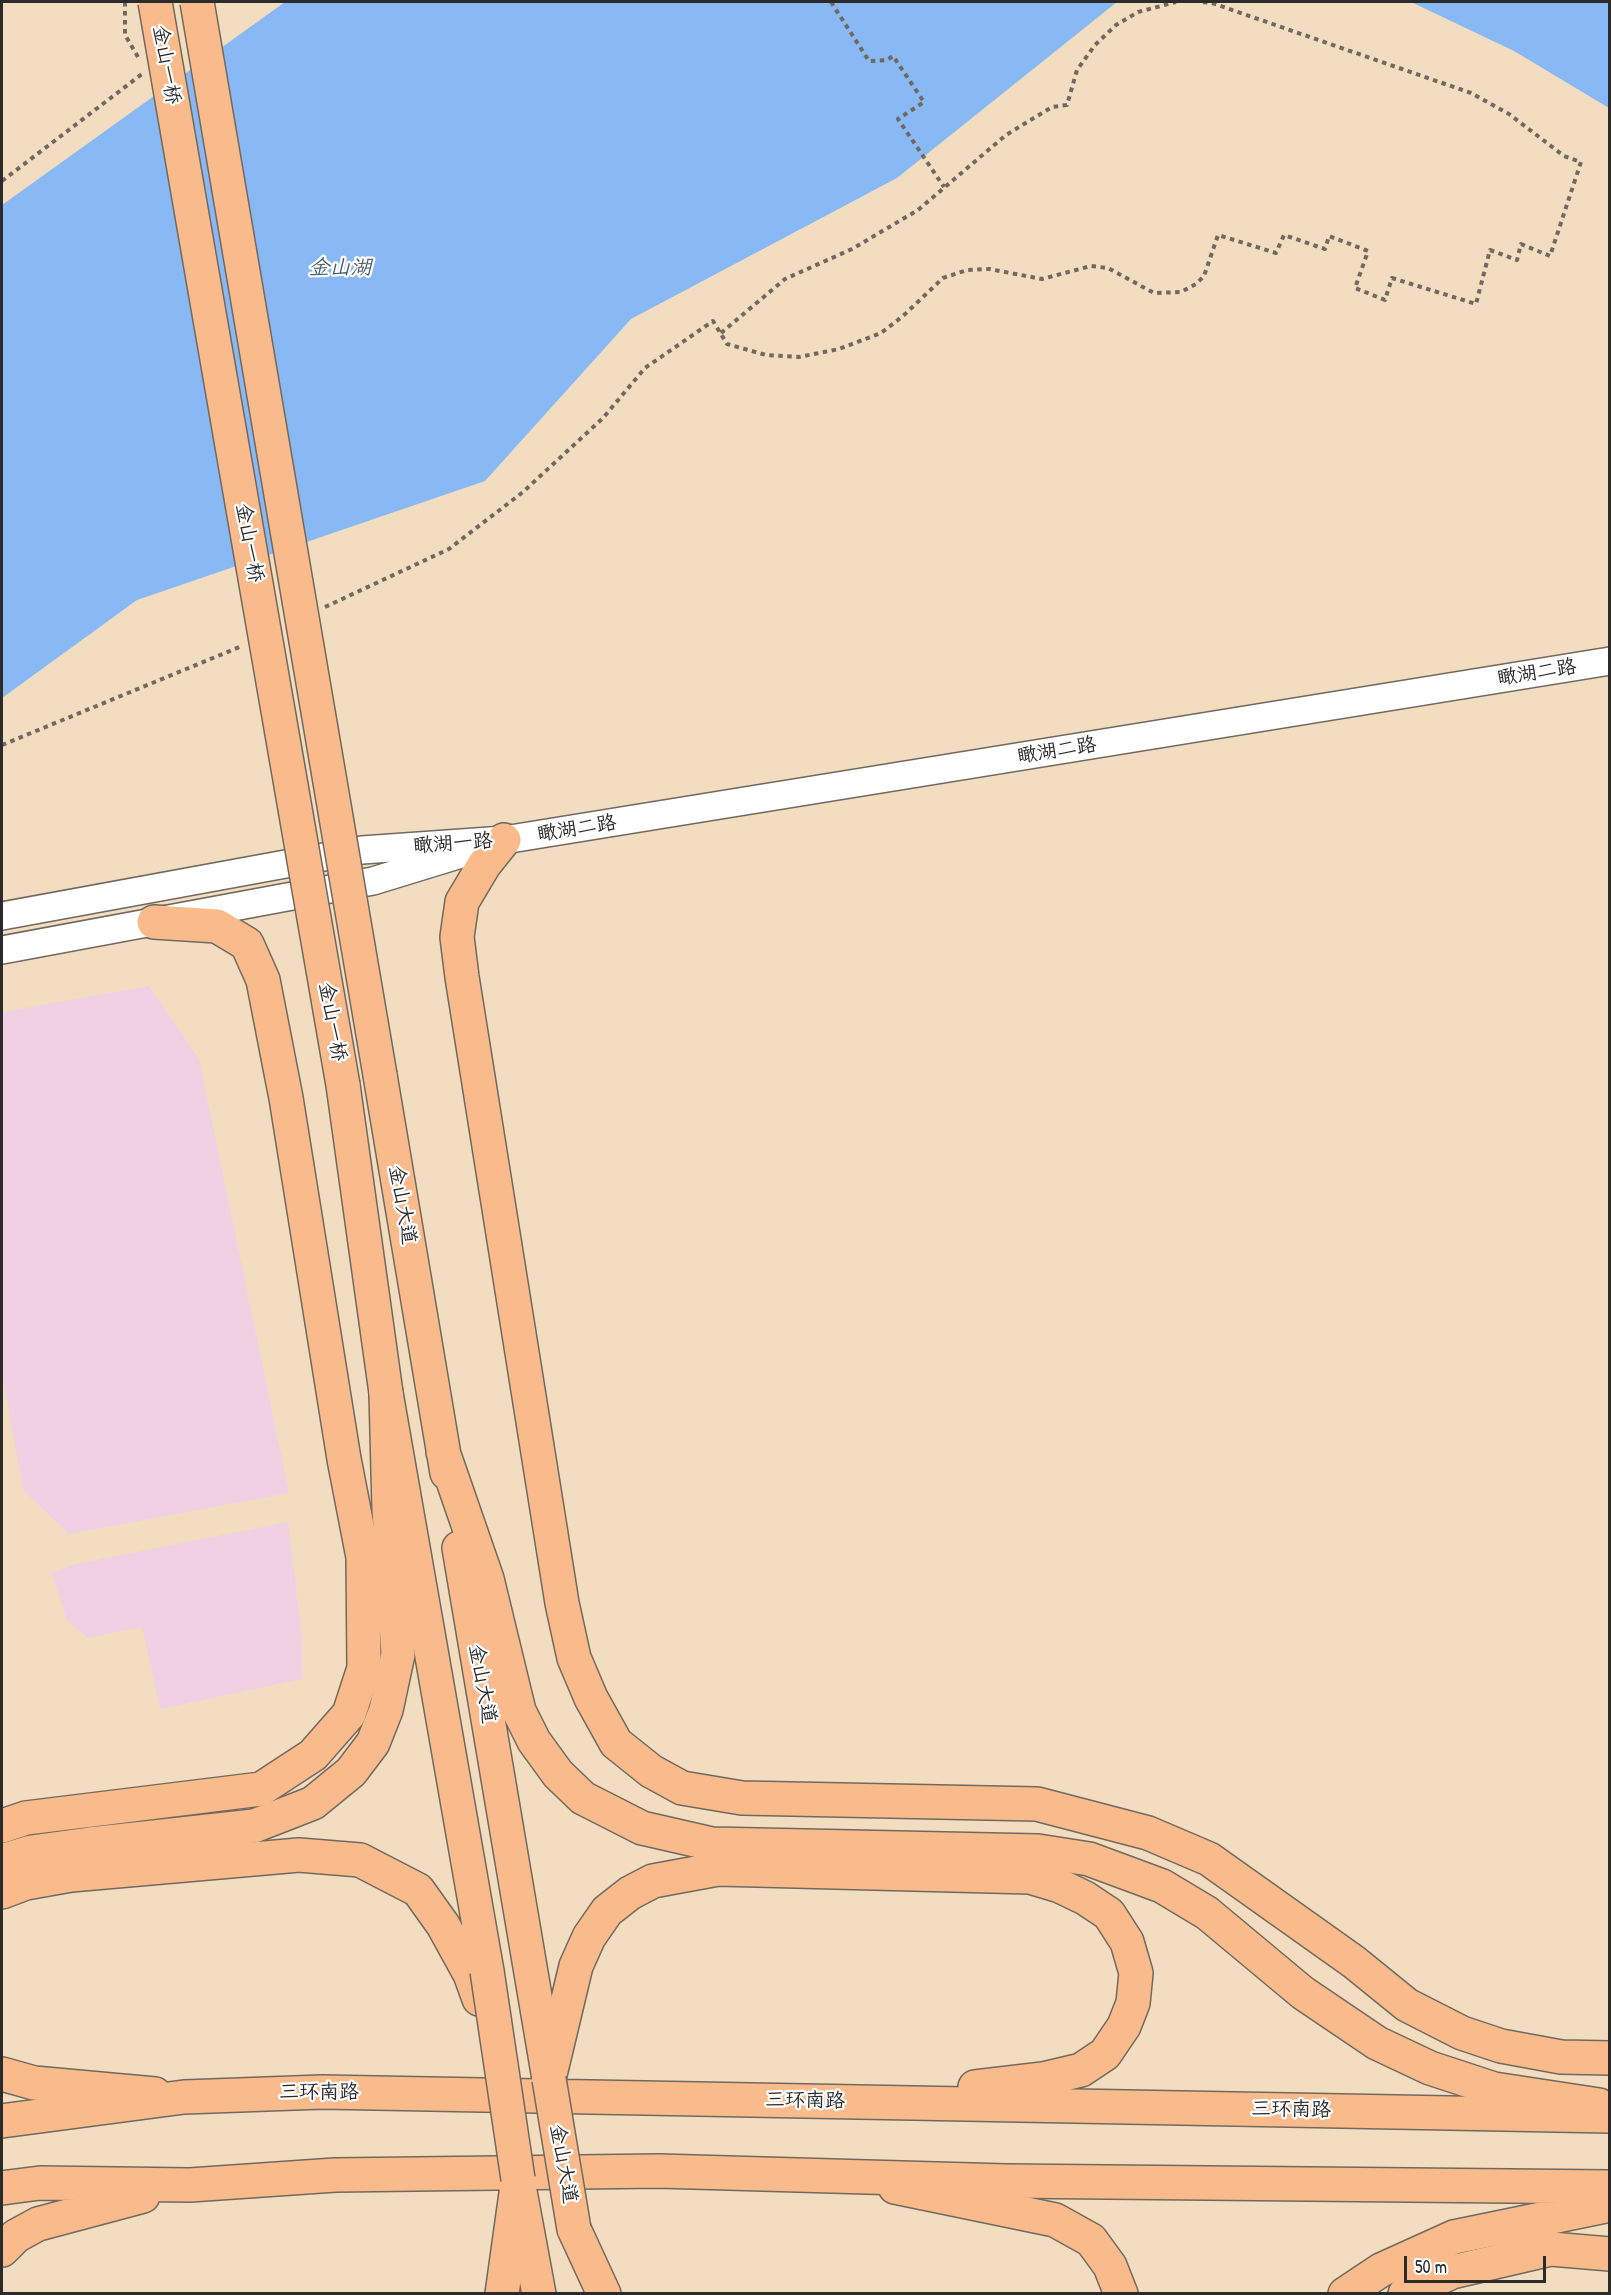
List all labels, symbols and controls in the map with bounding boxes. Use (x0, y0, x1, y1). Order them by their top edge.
street label: 金山一桥 (147, 24, 185, 106)
water label: 金山湖 (309, 255, 371, 281)
street label: 金山一桥 (230, 502, 268, 584)
street label: 瞰湖二路 (1496, 655, 1578, 691)
street label: 瞰湖二路 (1016, 733, 1098, 769)
street label: 瞰湖二路 (536, 811, 618, 847)
street label: 瞰湖一路 (412, 829, 494, 859)
street label: 金山一桥 (313, 981, 351, 1063)
street label: 金山大道 (383, 1164, 421, 1246)
street label: 金山大道 (463, 1643, 501, 1725)
street label: 三环南路 (279, 2081, 359, 2105)
street label: 三环南路 (765, 2088, 845, 2114)
street label: 三环南路 (1251, 2097, 1331, 2123)
street label: 金山大道 (544, 2123, 582, 2205)
scale bar (1407, 2244, 1550, 2282)
text: 50 m (1415, 2254, 1447, 2279)

